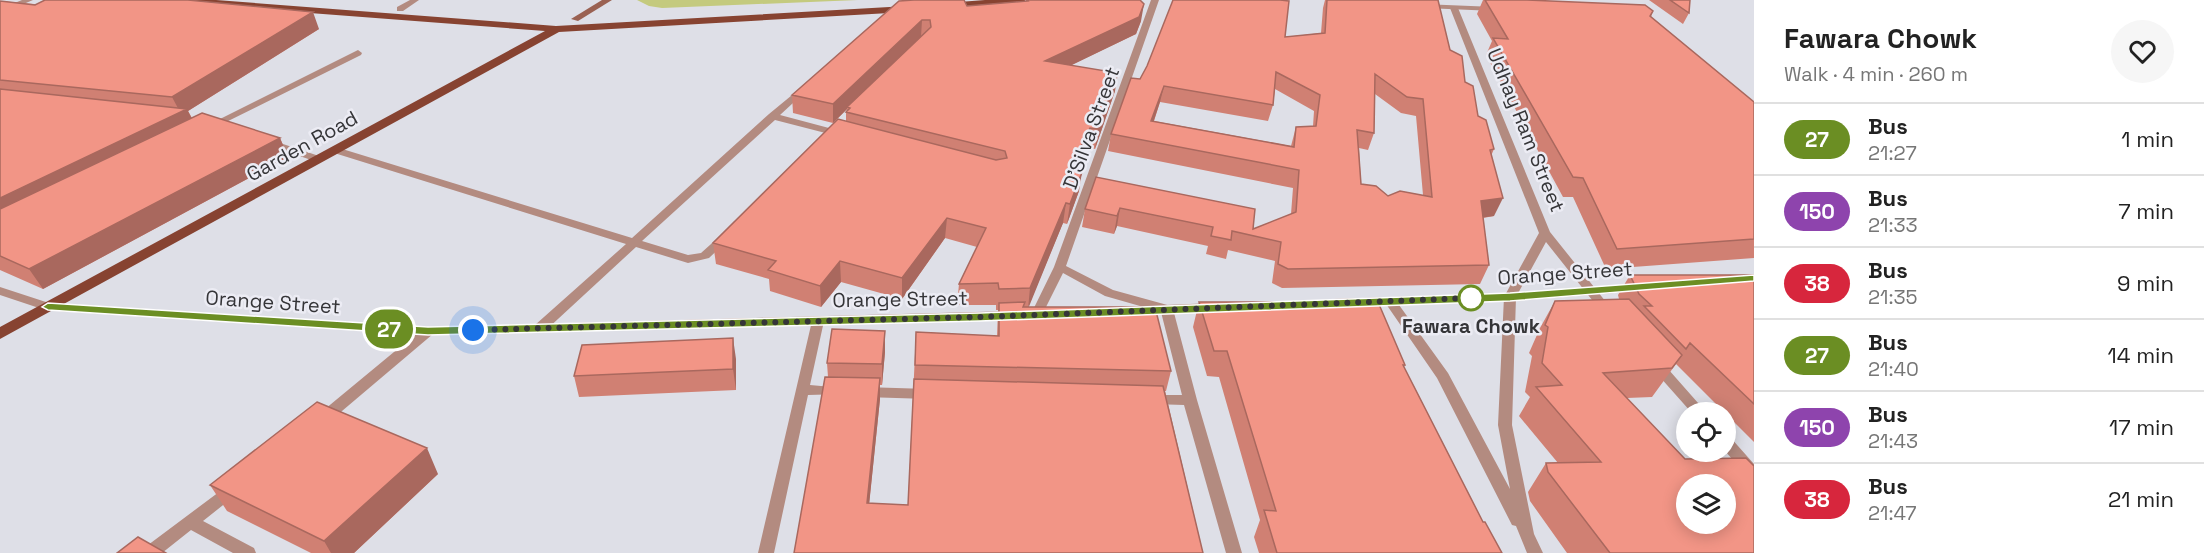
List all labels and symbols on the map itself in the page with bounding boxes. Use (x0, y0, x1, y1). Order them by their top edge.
street label: Udhay Ram Street (1481, 44, 1571, 216)
street label: D'Silva Street (1057, 63, 1125, 193)
street label: Garden Road (242, 105, 362, 187)
street label: Orange Street (1497, 255, 1633, 291)
street label: Orange Street (205, 284, 341, 320)
street label: Orange Street (832, 285, 968, 313)
marker: Fawara Chowk (1458, 285, 1484, 311)
line badge: 27 (362, 310, 416, 348)
place label: Fawara Chowk (1402, 313, 1540, 339)
your location (458, 315, 488, 345)

